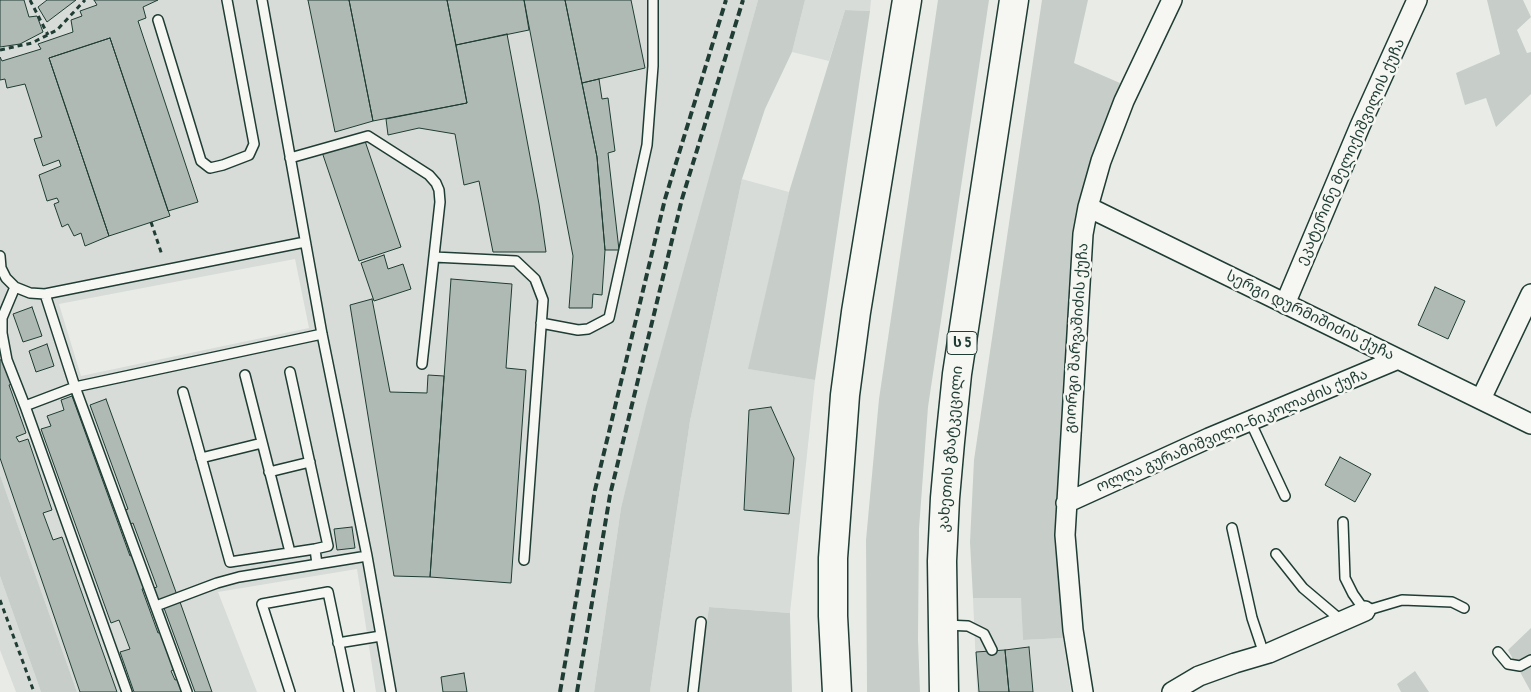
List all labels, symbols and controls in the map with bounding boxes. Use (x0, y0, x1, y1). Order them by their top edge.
street label: ეკატერინე მელიქიშვილის ქუჩა (1293, 36, 1409, 268)
street label: გიორგი შარვაშიძის ქუჩა (1061, 242, 1093, 434)
street label: სერგი დურმიშიძის ქუჩა (1223, 267, 1397, 365)
road number: ს 5 (947, 332, 977, 354)
street label: კახეთის გზატკეცილი (935, 365, 967, 533)
street label: ოლღა გურამიშვილი-ნიკოლაძის ქუჩა (1094, 365, 1370, 497)

